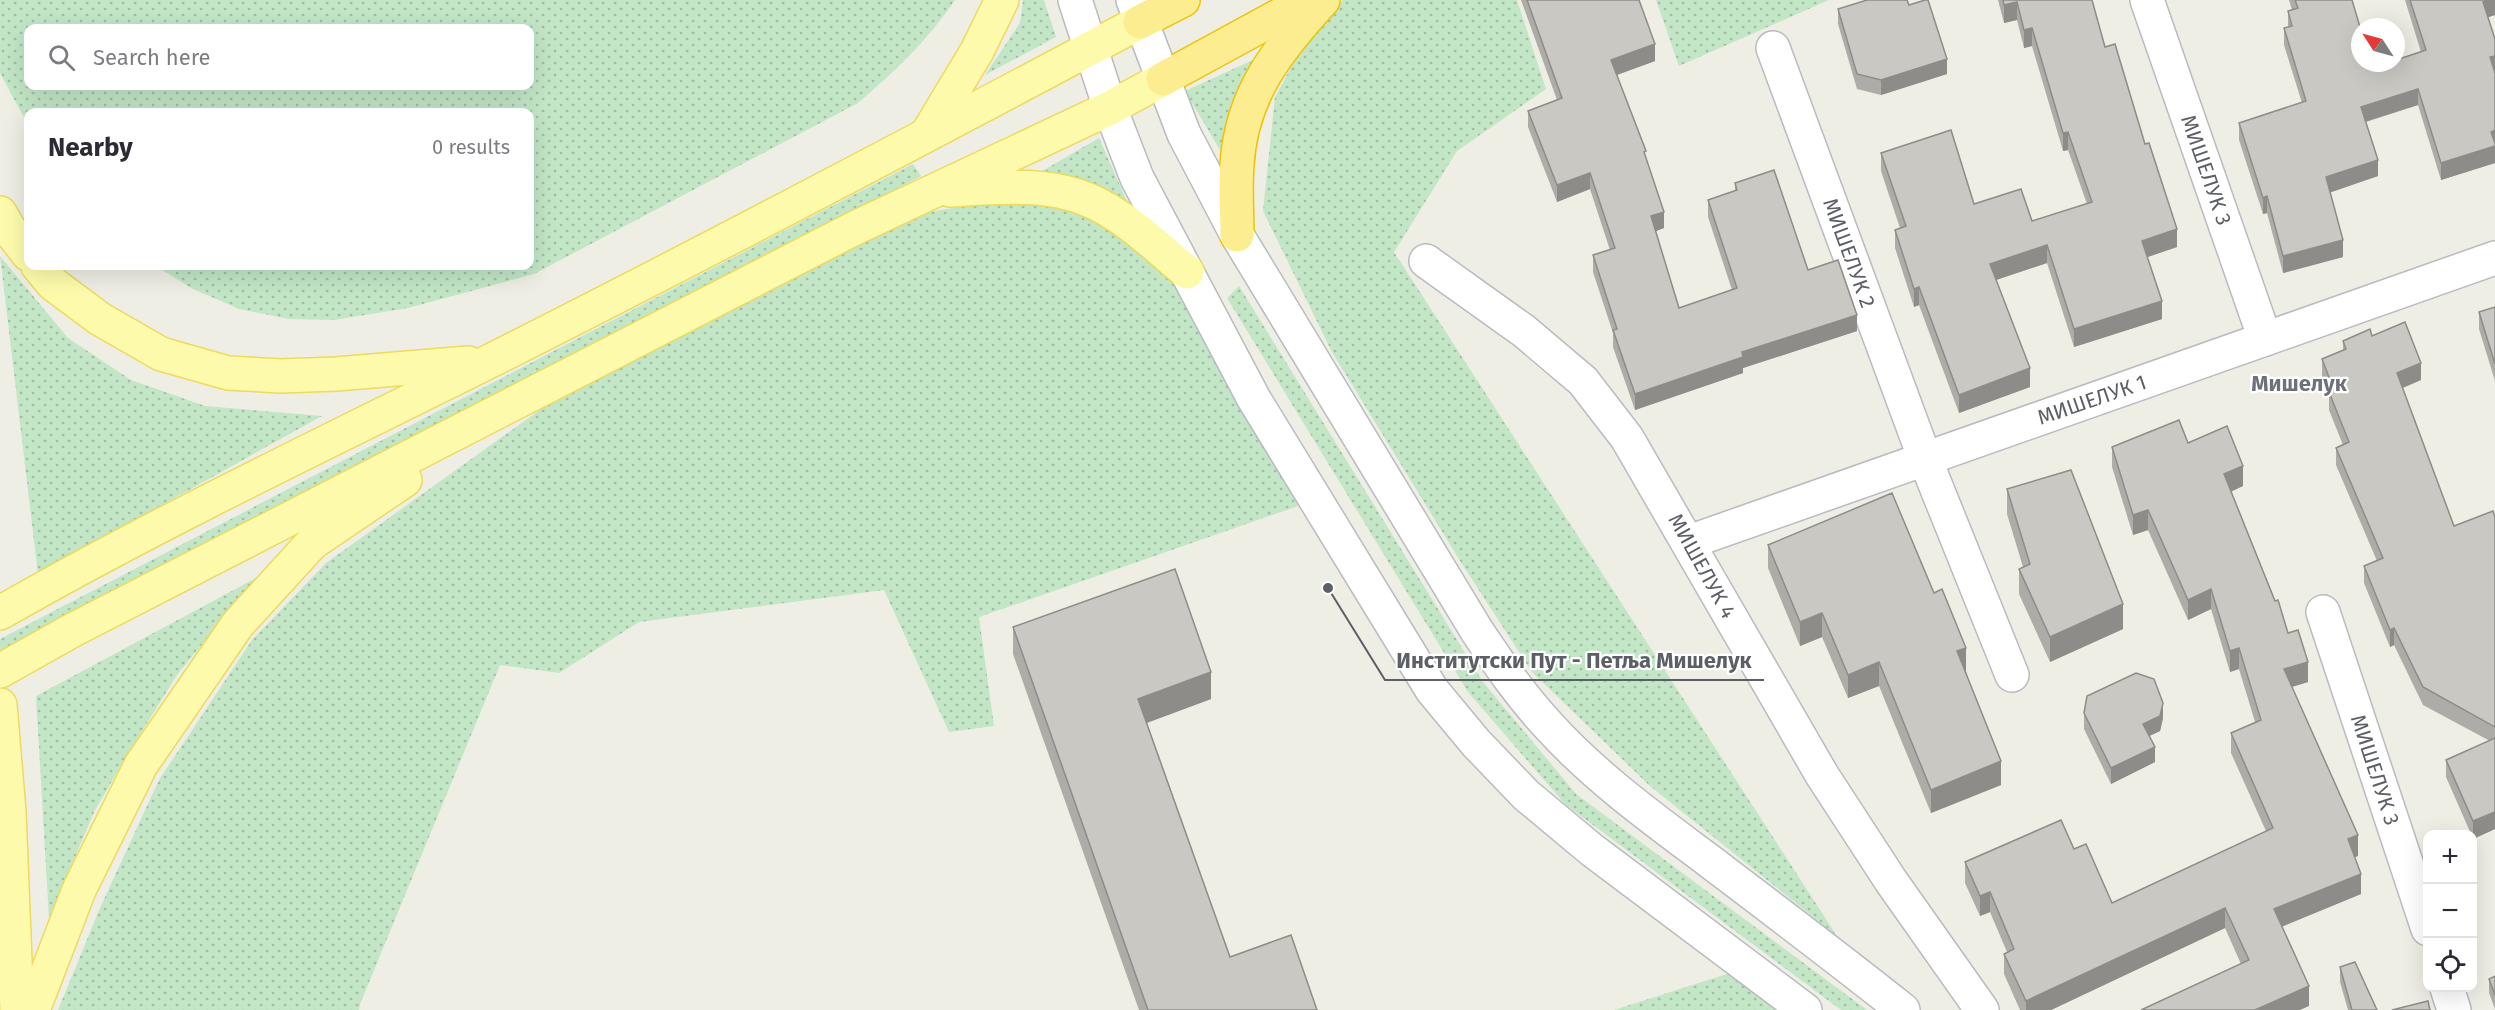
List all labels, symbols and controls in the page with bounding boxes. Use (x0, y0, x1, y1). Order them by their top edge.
north arrow (2351, 18, 2405, 72)
search box (24, 24, 534, 90)
icon: search (45, 41, 78, 74)
text: Search here (93, 44, 211, 71)
street label: МИШЕЛУК 3 (2175, 111, 2237, 229)
text: Nearby (48, 132, 133, 163)
text: 0 results (432, 135, 510, 159)
street label: МИШЕЛУК 2 (1817, 195, 1881, 311)
street label: МИШЕЛУК 1 (2034, 369, 2150, 431)
district label: Мишелук (2251, 370, 2348, 397)
street label: МИШЕЛУК 4 (1663, 509, 1741, 623)
callout: Институтски Пут - Петља Мишелук (1385, 640, 1764, 680)
text: Институтски Пут - Петља Мишелук (1396, 647, 1753, 674)
street label: МИШЕЛУК 3 (2345, 711, 2405, 829)
map controls (2423, 830, 2477, 992)
button: + (2423, 830, 2477, 884)
button: − (2423, 884, 2477, 938)
button: locate (2423, 938, 2477, 992)

